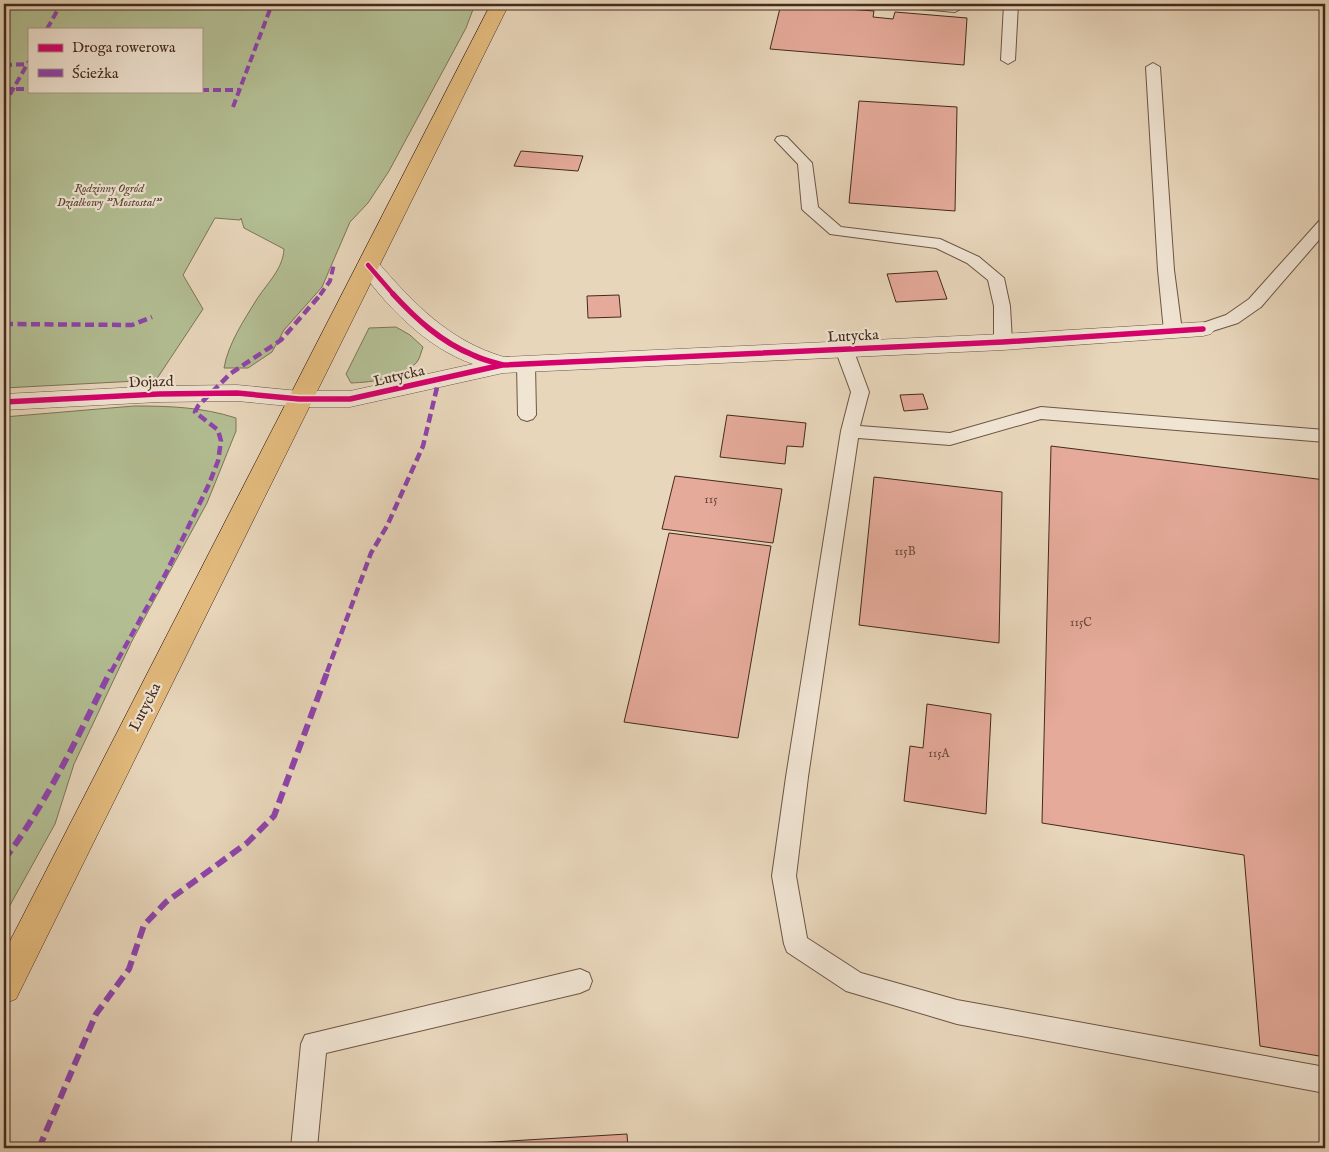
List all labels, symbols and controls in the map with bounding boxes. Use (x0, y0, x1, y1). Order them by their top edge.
legend (28, 28, 202, 92)
text: Droga rowerowa (72, 38, 176, 57)
text: Ścieżka (72, 64, 119, 83)
park label: Rodzinny Ogród Działkowy "Mostostal" (57, 181, 162, 210)
street label: Lutycka (827, 325, 880, 347)
street label: Lutycka (372, 361, 427, 391)
street label: Dojazd (128, 372, 175, 392)
house number: 115 (704, 492, 718, 507)
house number: 115B (894, 544, 916, 559)
house number: 115C (1070, 615, 1092, 630)
street label: Lutycka (125, 679, 165, 734)
house number: 115A (928, 746, 951, 761)

